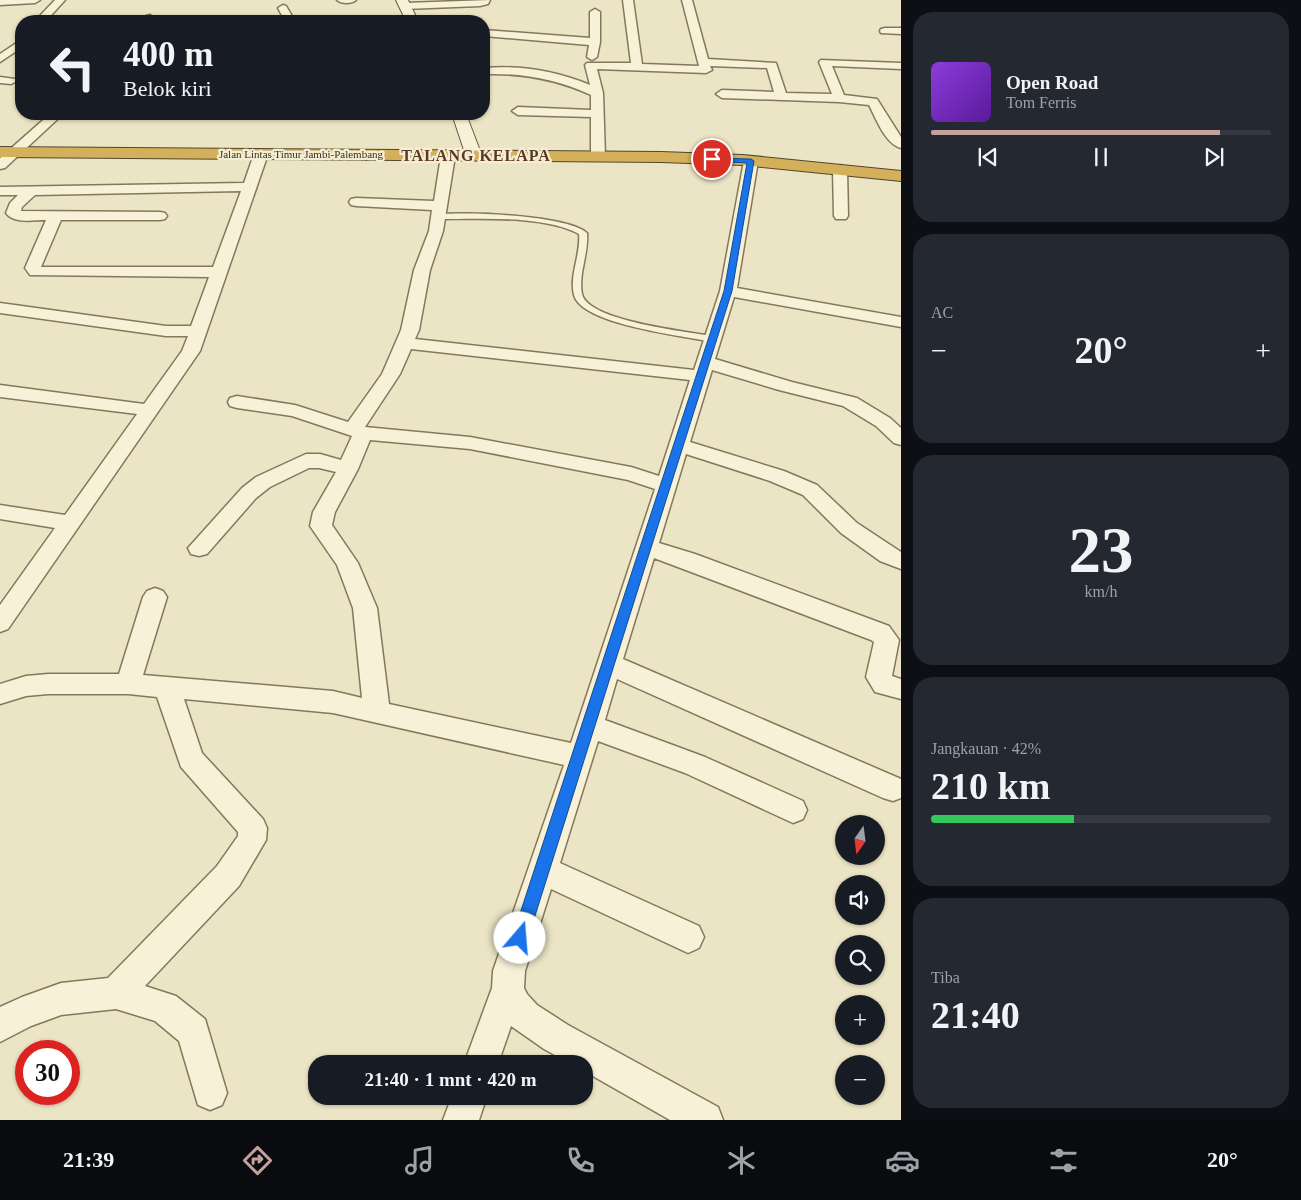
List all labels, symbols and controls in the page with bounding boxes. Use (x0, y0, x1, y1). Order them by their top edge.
icon: left (40, 35, 105, 100)
text: 400 m (123, 35, 213, 74)
text: Open Road (1006, 72, 1098, 93)
text: Belok kiri (123, 76, 212, 101)
text: Tom Ferris (1006, 94, 1076, 111)
pin (691, 138, 733, 180)
icon: previous (974, 143, 1002, 171)
icon: pause (1087, 143, 1115, 171)
icon: next (1200, 143, 1228, 171)
icon: arrive (698, 145, 726, 173)
district label: TALANG KELAPA (401, 147, 551, 164)
street label: Jalan Lintas Timur Jambi-Palembang (219, 148, 384, 160)
text: AC (931, 304, 953, 321)
text: 20° (1074, 329, 1128, 371)
text: − (931, 335, 947, 366)
text: + (1255, 335, 1271, 366)
text: 23 (1069, 514, 1134, 586)
text: km/h (1085, 583, 1117, 600)
text: Jangkauan · 42% (931, 740, 1041, 757)
text: 210 km (931, 765, 1050, 807)
north arrow (835, 815, 885, 865)
map controls (835, 815, 885, 1105)
button: sound (835, 875, 885, 925)
position arrow (493, 911, 545, 963)
button: search (835, 935, 885, 985)
text: Tiba (931, 969, 960, 986)
text: 21:40 (931, 994, 1020, 1036)
button: + (835, 995, 885, 1045)
speed limit sign: 30 (15, 1040, 80, 1105)
button: − (835, 1055, 885, 1105)
text: 21:40 · 1 mnt · 420 m (364, 1069, 537, 1090)
icon: directions (240, 1143, 275, 1178)
icon: music (402, 1143, 437, 1178)
icon: phone (563, 1143, 598, 1178)
icon: climate (724, 1143, 759, 1178)
icon: car (885, 1143, 920, 1178)
icon: filters (1046, 1143, 1081, 1178)
text: 21:39 (63, 1147, 114, 1172)
text: 20° (1207, 1147, 1238, 1172)

